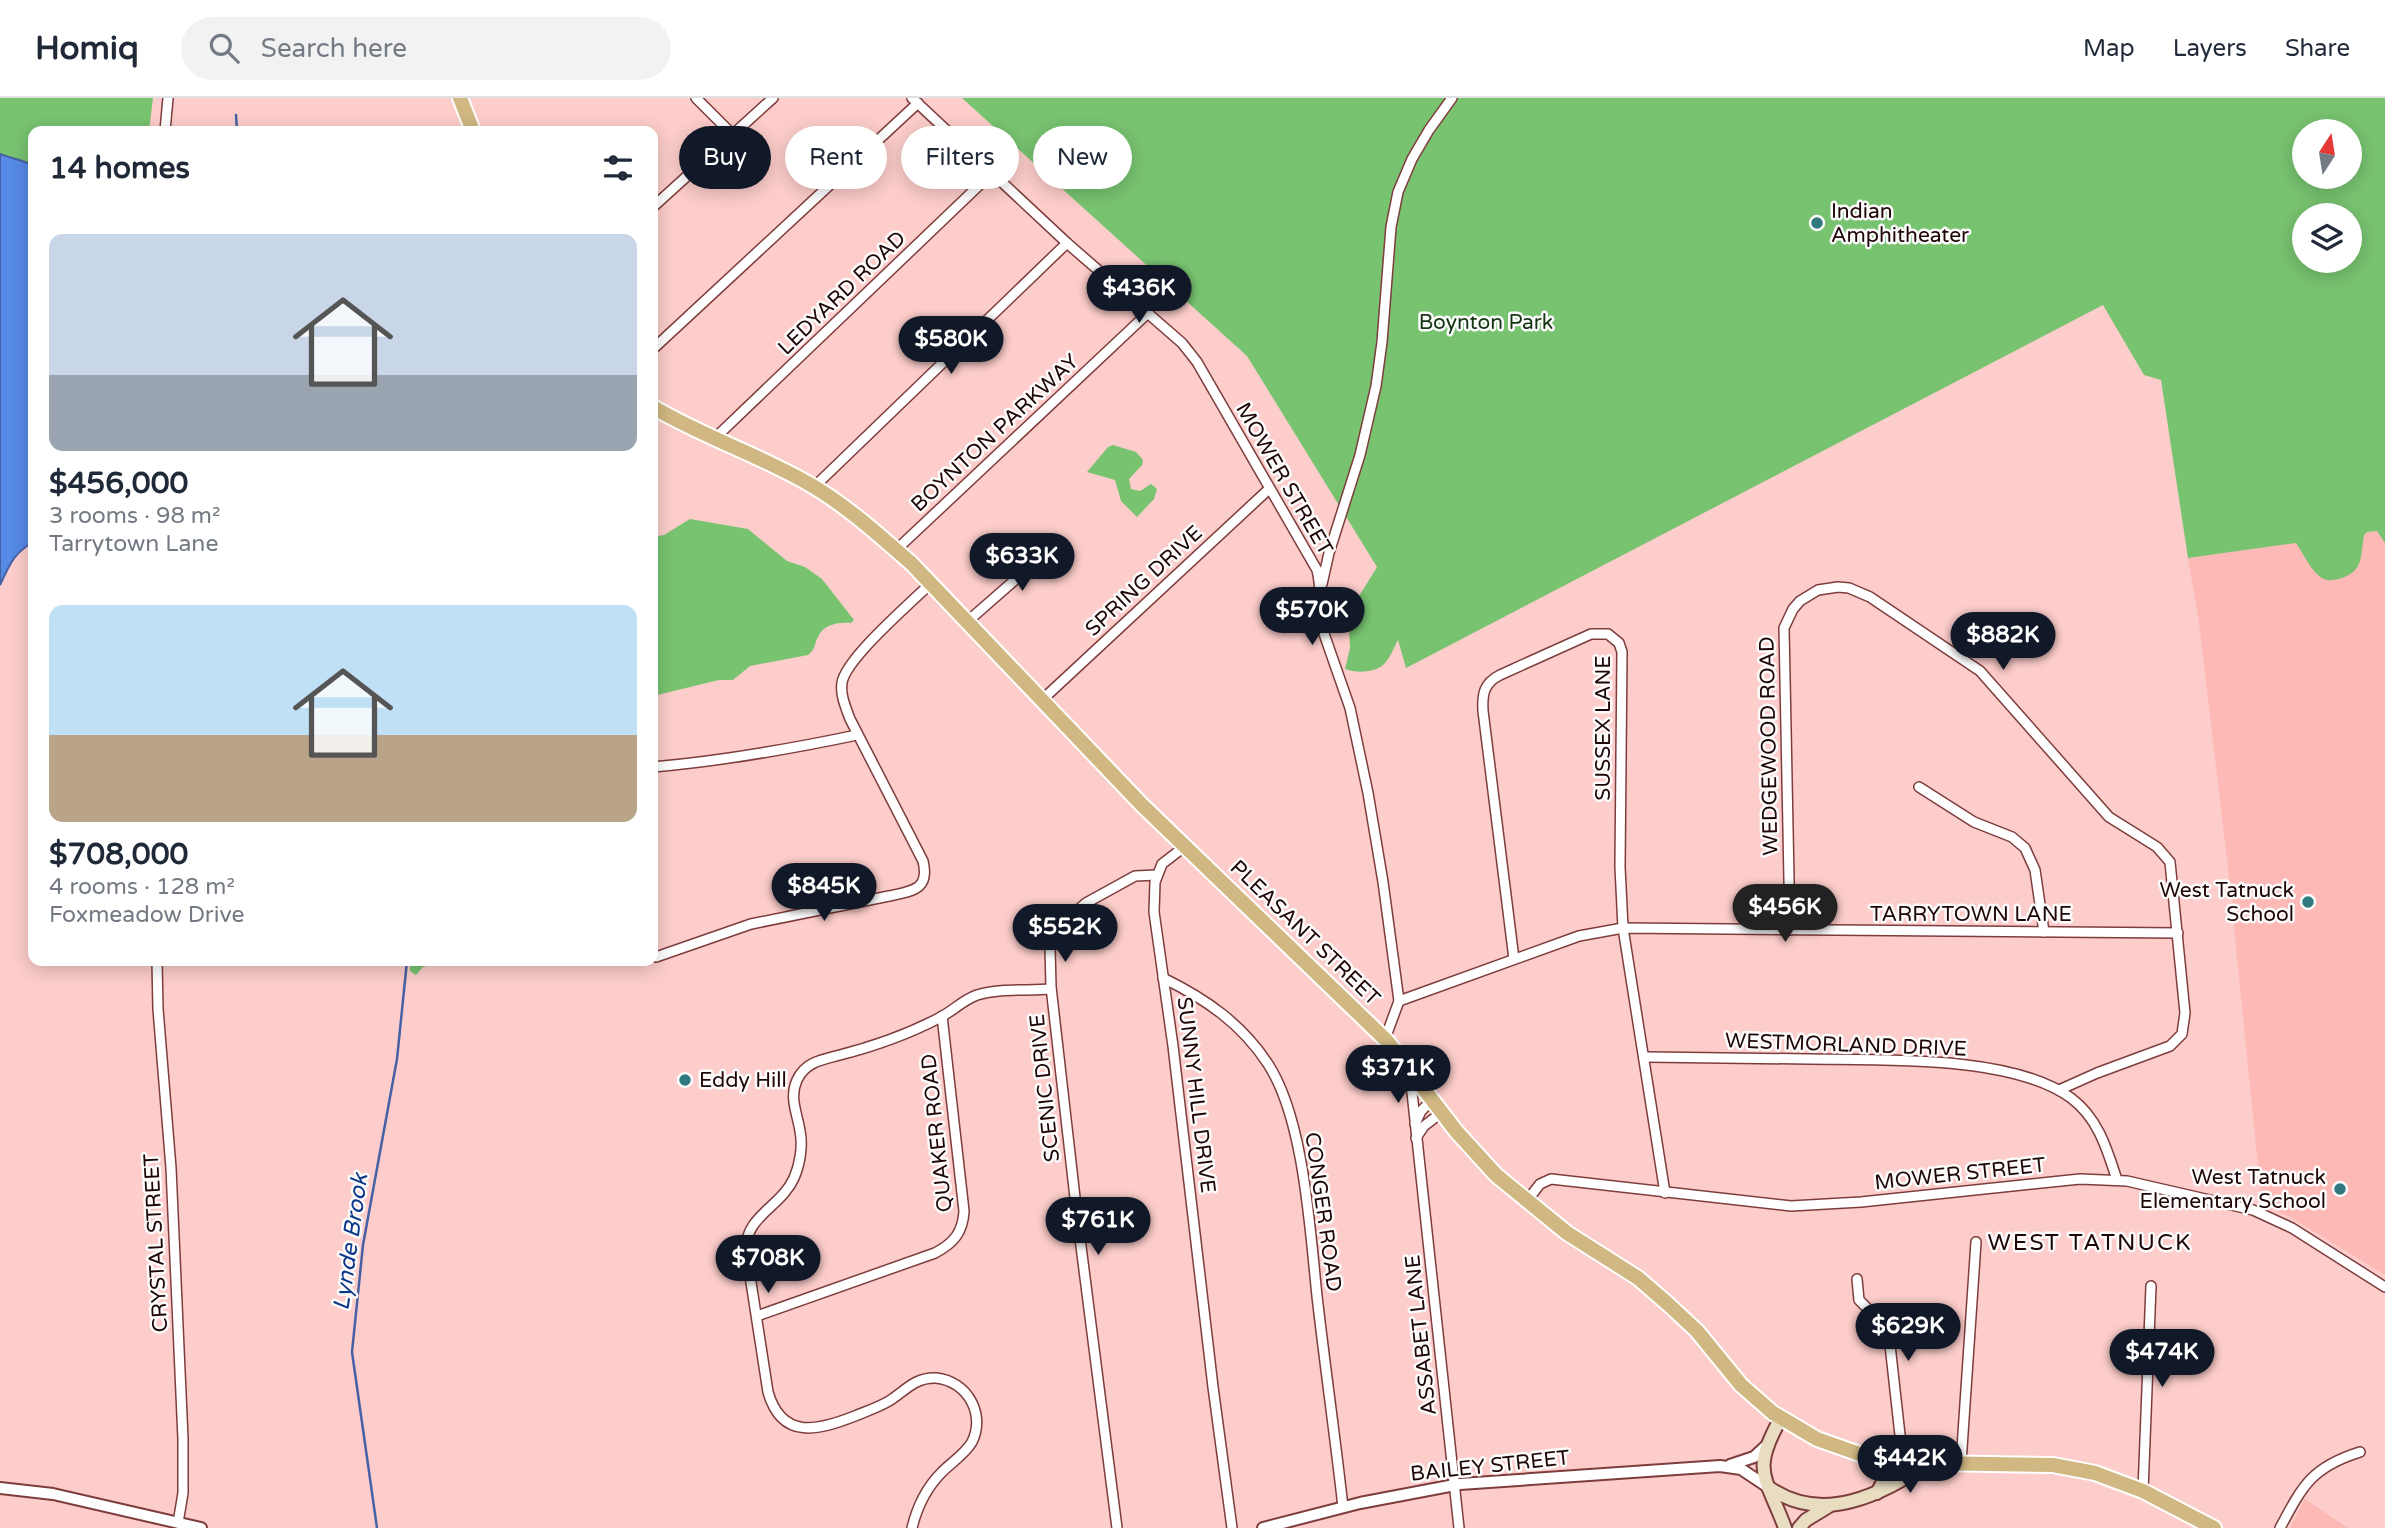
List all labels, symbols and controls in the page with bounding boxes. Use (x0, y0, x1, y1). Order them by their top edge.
search box (181, 17, 671, 80)
text: Homiq (35, 29, 139, 68)
icon: search (205, 29, 243, 67)
text: Search here (261, 33, 407, 64)
text: Map (2083, 34, 2135, 63)
text: Layers (2173, 34, 2247, 63)
text: Share (2285, 34, 2350, 63)
north arrow (2292, 119, 2362, 189)
map controls (2292, 119, 2362, 273)
chip: Buy (679, 126, 771, 189)
chip: Rent (785, 126, 887, 189)
chip: Filters (901, 126, 1019, 189)
chip: New (1033, 126, 1132, 189)
icon: filters (599, 149, 637, 187)
text: 14 homes (49, 150, 190, 187)
place label: Indian Amphitheater (1831, 199, 1969, 248)
button: layers (2292, 203, 2362, 273)
marker: Indian Amphitheater (1809, 215, 1825, 231)
street label: LEDYARD ROAD (773, 226, 911, 360)
pin: $436K (1090, 266, 1188, 325)
text: $436K (1103, 274, 1175, 302)
icon: home (280, 279, 406, 405)
park label: Boynton Park (1419, 310, 1553, 335)
pin: $580K (902, 316, 1000, 376)
text: $580K (915, 325, 987, 353)
street label: BOYNTON PARKWAY (906, 349, 1084, 517)
street label: MOWER STREET (1230, 398, 1338, 560)
text: $456,000 (49, 465, 188, 502)
text: 3 rooms · 98 m² (49, 502, 220, 530)
street label: SPRING DRIVE (1080, 520, 1208, 642)
text: Tarrytown Lane (49, 530, 218, 558)
pin: $633K (973, 533, 1071, 593)
text: $633K (986, 542, 1058, 570)
pin: $570K (1263, 588, 1361, 647)
text: $570K (1276, 596, 1348, 624)
pin: $882K (1954, 612, 2052, 672)
text: $882K (1967, 621, 2039, 649)
street label: WEDGEWOOD ROAD (1755, 636, 1783, 856)
icon: home (280, 650, 406, 776)
street label: SUSSEX LANE (1591, 655, 1616, 801)
text: $708,000 (49, 836, 188, 873)
street label: PLEASANT STREET (1225, 855, 1385, 1011)
pin: $845K (775, 864, 873, 923)
text: $845K (788, 872, 860, 900)
text: 4 rooms · 128 m² (49, 873, 235, 901)
place label: West Tatnuck School (2160, 878, 2294, 927)
pin: $456K (1736, 884, 1834, 944)
text: $456K (1749, 893, 1821, 921)
marker: West Tatnuck School (2300, 894, 2316, 910)
text: Foxmeadow Drive (49, 901, 244, 929)
street label: TARRYTOWN LANE (1870, 902, 2072, 927)
pin: $552K (1016, 904, 1114, 964)
text: $552K (1029, 913, 1101, 941)
street label: SUNNY HILL DRIVE (1172, 995, 1220, 1195)
street label: SCENIC DRIVE (1025, 1013, 1065, 1163)
street label: WESTMORLAND DRIVE (1725, 1028, 1967, 1062)
pin: $371K (1349, 1046, 1447, 1105)
street label: QUAKER ROAD (916, 1053, 958, 1213)
text: $371K (1362, 1054, 1434, 1082)
place label: Eddy Hill (699, 1068, 787, 1093)
marker: Eddy Hill (677, 1072, 693, 1088)
street label: CONGER ROAD (1299, 1131, 1347, 1293)
street label: CRYSTAL STREET (139, 1153, 173, 1333)
street label: MOWER STREET (1873, 1153, 2047, 1195)
place label: West Tatnuck Elementary School (2139, 1165, 2326, 1214)
water label: Lynde Brook (328, 1170, 375, 1312)
marker: West Tatnuck Elementary School (2332, 1181, 2348, 1197)
pin: $761K (1049, 1198, 1147, 1257)
text: $761K (1062, 1206, 1134, 1234)
district label: WEST TATNUCK (1988, 1229, 2192, 1257)
pin: $708K (719, 1236, 817, 1295)
text: $708K (732, 1244, 804, 1272)
street label: ASSABET LANE (1400, 1254, 1442, 1416)
pin: $629K (1859, 1304, 1957, 1363)
text: $629K (1872, 1312, 1944, 1340)
pin: $474K (2113, 1330, 2211, 1389)
text: $474K (2126, 1338, 2198, 1366)
pin: $442K (1861, 1436, 1959, 1495)
text: $442K (1874, 1444, 1946, 1472)
street label: BAILEY STREET (1409, 1445, 1571, 1487)

